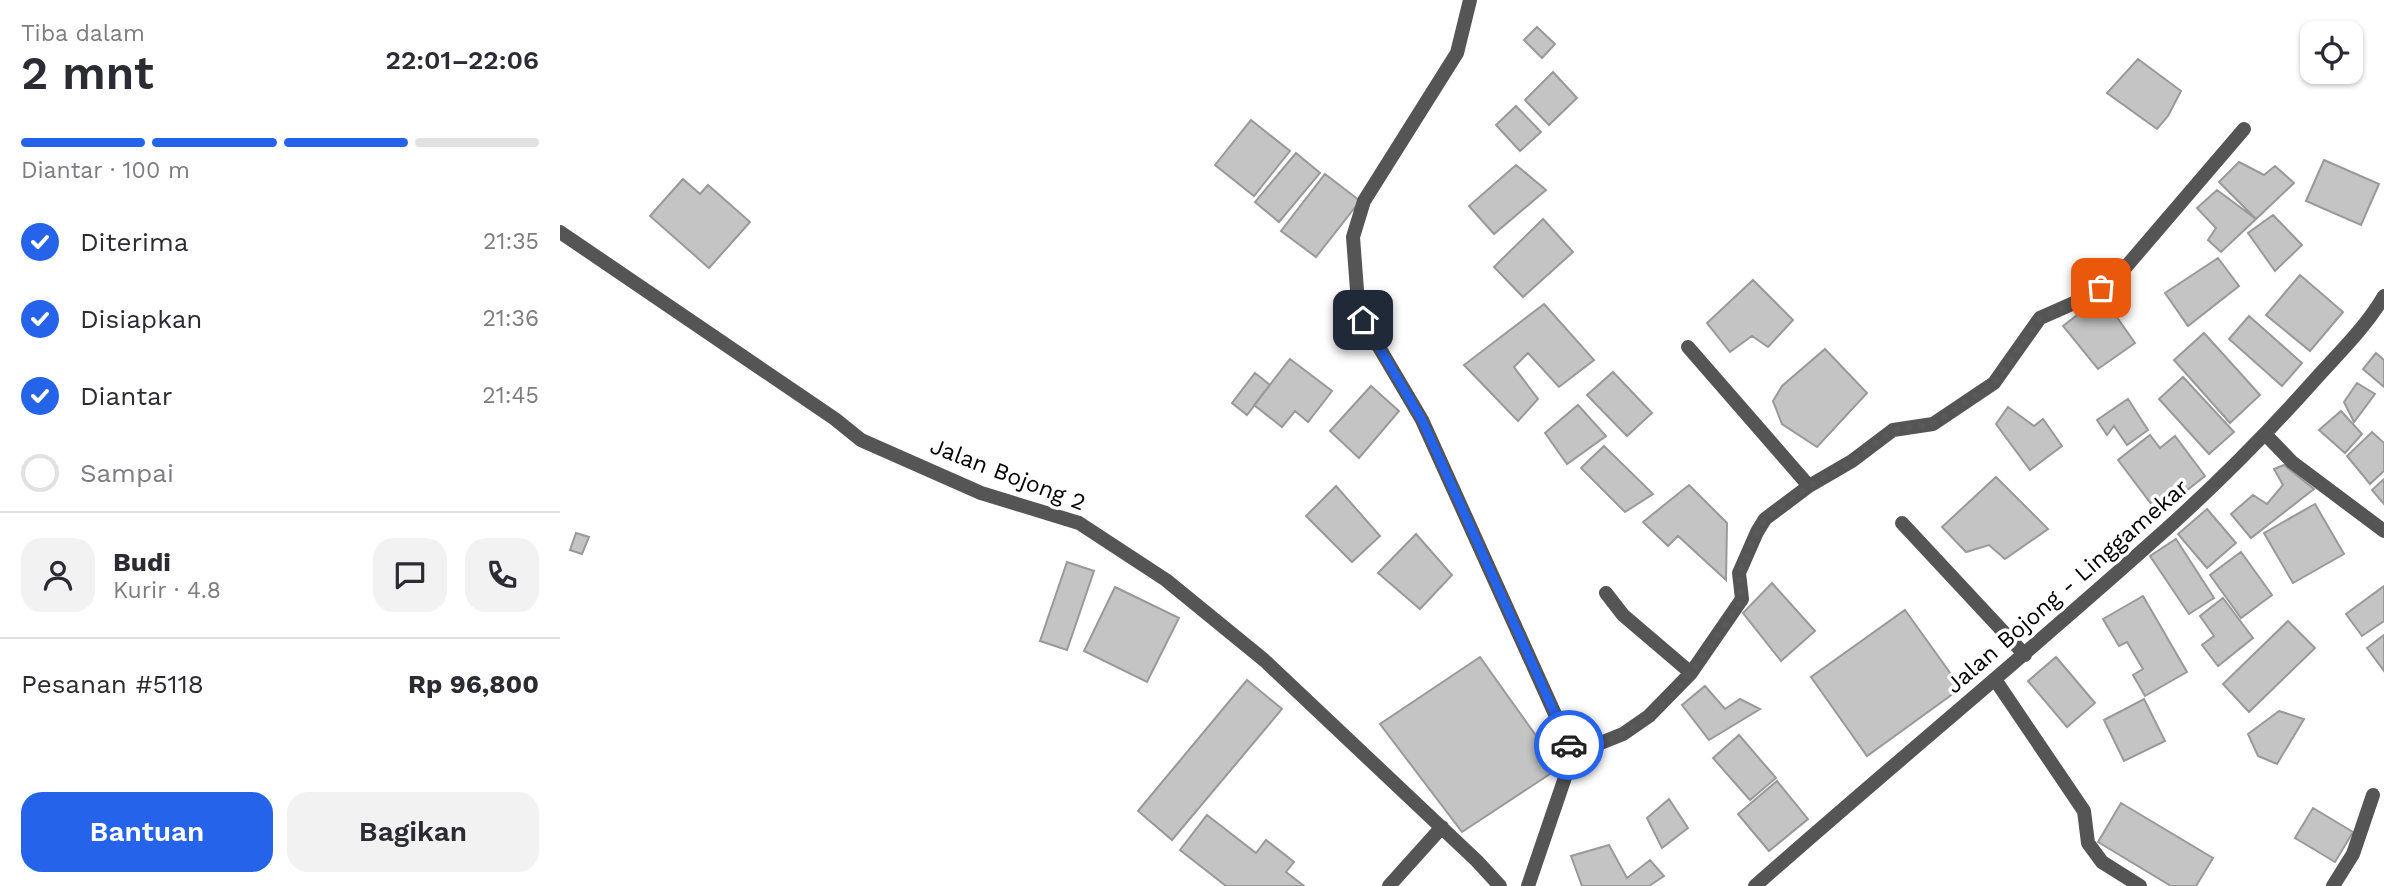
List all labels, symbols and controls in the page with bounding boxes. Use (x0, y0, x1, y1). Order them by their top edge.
text: Tiba dalam (21, 20, 145, 47)
map controls (2300, 21, 2363, 84)
button: locate (2300, 21, 2363, 84)
text: 22:01–22:06 (386, 45, 539, 75)
text: 2 mnt (21, 46, 154, 100)
text: Diantar · 100 m (21, 157, 190, 184)
icon: check (21, 223, 59, 261)
text: Diterima (80, 227, 188, 257)
text: 21:35 (483, 228, 539, 255)
pin (2071, 258, 2131, 318)
icon: bag (2082, 269, 2120, 307)
pin (1333, 290, 1393, 350)
icon: check (21, 300, 59, 338)
icon: home (1344, 301, 1382, 339)
text: Disiapkan (80, 304, 202, 334)
text: 21:36 (482, 305, 539, 332)
icon: check (21, 377, 59, 415)
text: Diantar (80, 381, 172, 411)
text: 21:45 (482, 382, 539, 409)
street label: Jalan Bojong 2 (926, 432, 1089, 516)
text: Sampai (80, 458, 174, 488)
street label: Jalan Bojong - Linggamekar (1941, 474, 2194, 699)
button: person (21, 538, 95, 612)
button: chat (373, 538, 447, 612)
button: phone (465, 538, 539, 612)
text: Budi (113, 547, 171, 577)
text: Kurir · 4.8 (113, 577, 221, 604)
text: Pesanan #5118 (21, 669, 204, 699)
text: Rp 96,800 (408, 669, 539, 699)
courier (1534, 710, 1604, 780)
icon: car (1550, 726, 1588, 764)
button: Bantuan (21, 792, 273, 872)
button: Bagikan (287, 792, 539, 872)

